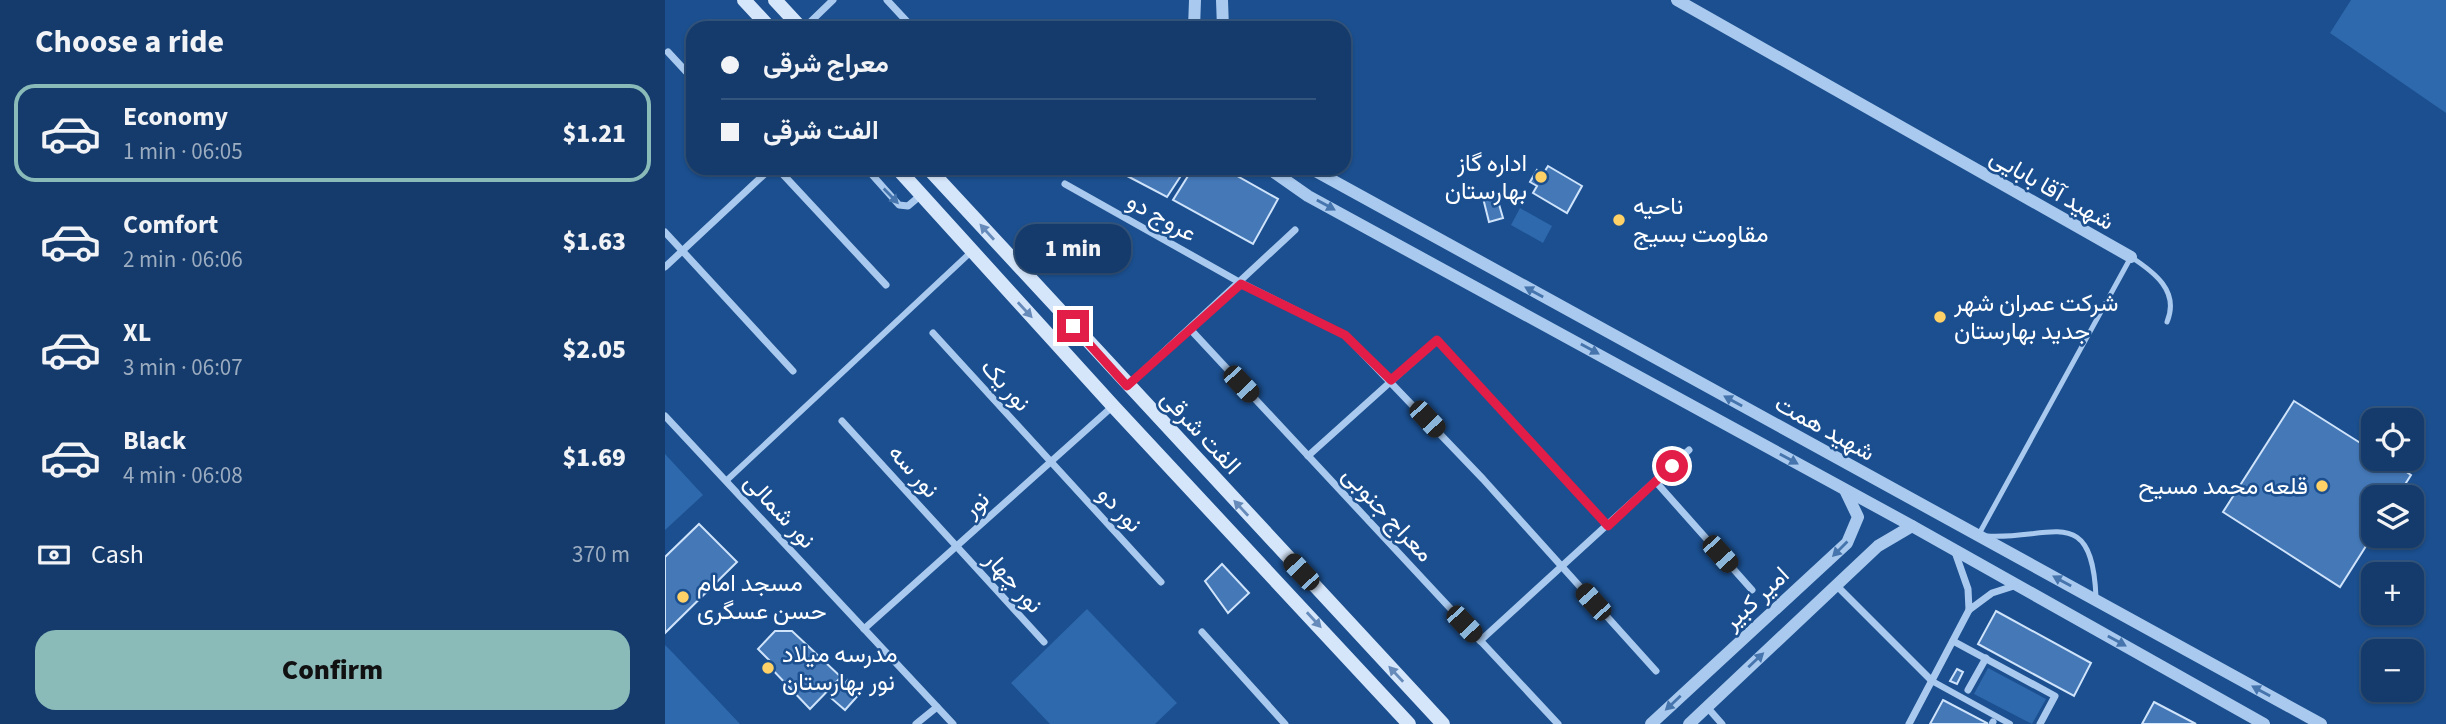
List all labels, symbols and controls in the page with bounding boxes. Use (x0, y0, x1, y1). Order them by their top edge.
text: Choose a ride (35, 19, 224, 65)
text: معراج شرقی (763, 45, 889, 82)
text: Economy (123, 98, 228, 135)
icon: car (39, 102, 102, 165)
text: الفت شرقی (763, 112, 879, 149)
text: $1.21 (562, 115, 626, 152)
text: 1 min · 06:05 (123, 135, 243, 168)
street label: شهید آقا بابایی (1983, 140, 2121, 239)
place label: اداره گاز بهارستان (1445, 146, 1527, 209)
marker: اداره گاز بهارستان (1533, 169, 1549, 185)
street label: عروج دو (1120, 184, 1203, 251)
one-way arrow (883, 188, 900, 205)
place label: ناحیه مقاومت بسیج (1633, 189, 1768, 252)
one-way arrow (1316, 199, 1335, 211)
text: Comfort (123, 206, 218, 243)
icon: car (39, 210, 102, 273)
marker: ناحیه مقاومت بسیج (1611, 212, 1627, 228)
text: $1.63 (562, 223, 626, 260)
one-way arrow (980, 224, 996, 241)
callout: 1 min (1015, 224, 1131, 274)
text: 1 min (1045, 232, 1101, 265)
text: 2 min · 06:06 (123, 243, 243, 276)
one-way arrow (1524, 286, 1544, 298)
place label: شرکت عمران شهر جدید بهارستان (1953, 286, 2118, 349)
one-way arrow (1016, 301, 1032, 318)
marker: شرکت عمران شهر جدید بهارستان (1932, 309, 1948, 325)
route end (1057, 310, 1089, 342)
text: XL (123, 314, 151, 351)
icon: car (39, 318, 102, 381)
text: $2.05 (562, 331, 626, 368)
one-way arrow (1580, 344, 1600, 355)
text: 3 min · 06:07 (123, 351, 243, 384)
street label: نور یک (972, 351, 1039, 420)
car (1219, 361, 1264, 407)
street label: الفت شرقی (1152, 382, 1249, 483)
street label: شهید همت (1768, 386, 1881, 470)
one-way arrow (1724, 395, 1743, 407)
car (1405, 396, 1450, 442)
map controls (2361, 408, 2424, 702)
button: locate (2361, 408, 2424, 471)
text: Black (123, 422, 186, 459)
icon: car (39, 426, 102, 489)
street label: نور سه (880, 437, 947, 506)
text: $1.69 (562, 439, 626, 476)
route start (1656, 450, 1688, 482)
one-way arrow (1780, 453, 1799, 465)
street label: معراج جنوبی (1334, 458, 1441, 570)
text: 4 min · 06:08 (123, 459, 243, 492)
street label: نور شمالی (735, 466, 824, 557)
place label: قلعه محمد مسیح (2138, 469, 2308, 504)
street label: نور دو (1089, 478, 1150, 541)
marker: قلعه محمد مسیح (2314, 478, 2330, 494)
street label: نور (954, 483, 998, 527)
button: layers (2361, 485, 2424, 548)
one-way arrow (1233, 499, 1249, 517)
car (1699, 531, 1742, 577)
icon: cash (35, 536, 73, 574)
text: Cash (91, 536, 144, 573)
text: 370 m (572, 538, 630, 571)
one-way arrow (1831, 540, 1848, 557)
street label: نور چهار (976, 543, 1051, 621)
car (1279, 549, 1324, 595)
street label: امیر کبیر (1715, 558, 1797, 639)
button: + (2361, 562, 2424, 625)
place label: مسجد امام حسن عسگری (697, 566, 827, 629)
one-way arrow (2052, 575, 2071, 587)
car (1572, 579, 1615, 625)
marker: مسجد امام حسن عسگری (675, 589, 691, 605)
car (1442, 601, 1487, 647)
one-way arrow (1305, 611, 1321, 628)
button: Confirm (35, 630, 630, 710)
one-way arrow (2107, 635, 2126, 647)
place label: مدرسه میلاد نور بهارستان (782, 637, 898, 700)
button: − (2361, 639, 2424, 702)
one-way arrow (1747, 653, 1764, 669)
marker: مدرسه میلاد نور بهارستان (760, 660, 776, 676)
one-way arrow (1389, 666, 1405, 683)
one-way arrow (2251, 685, 2271, 697)
one-way arrow (1665, 695, 1682, 711)

